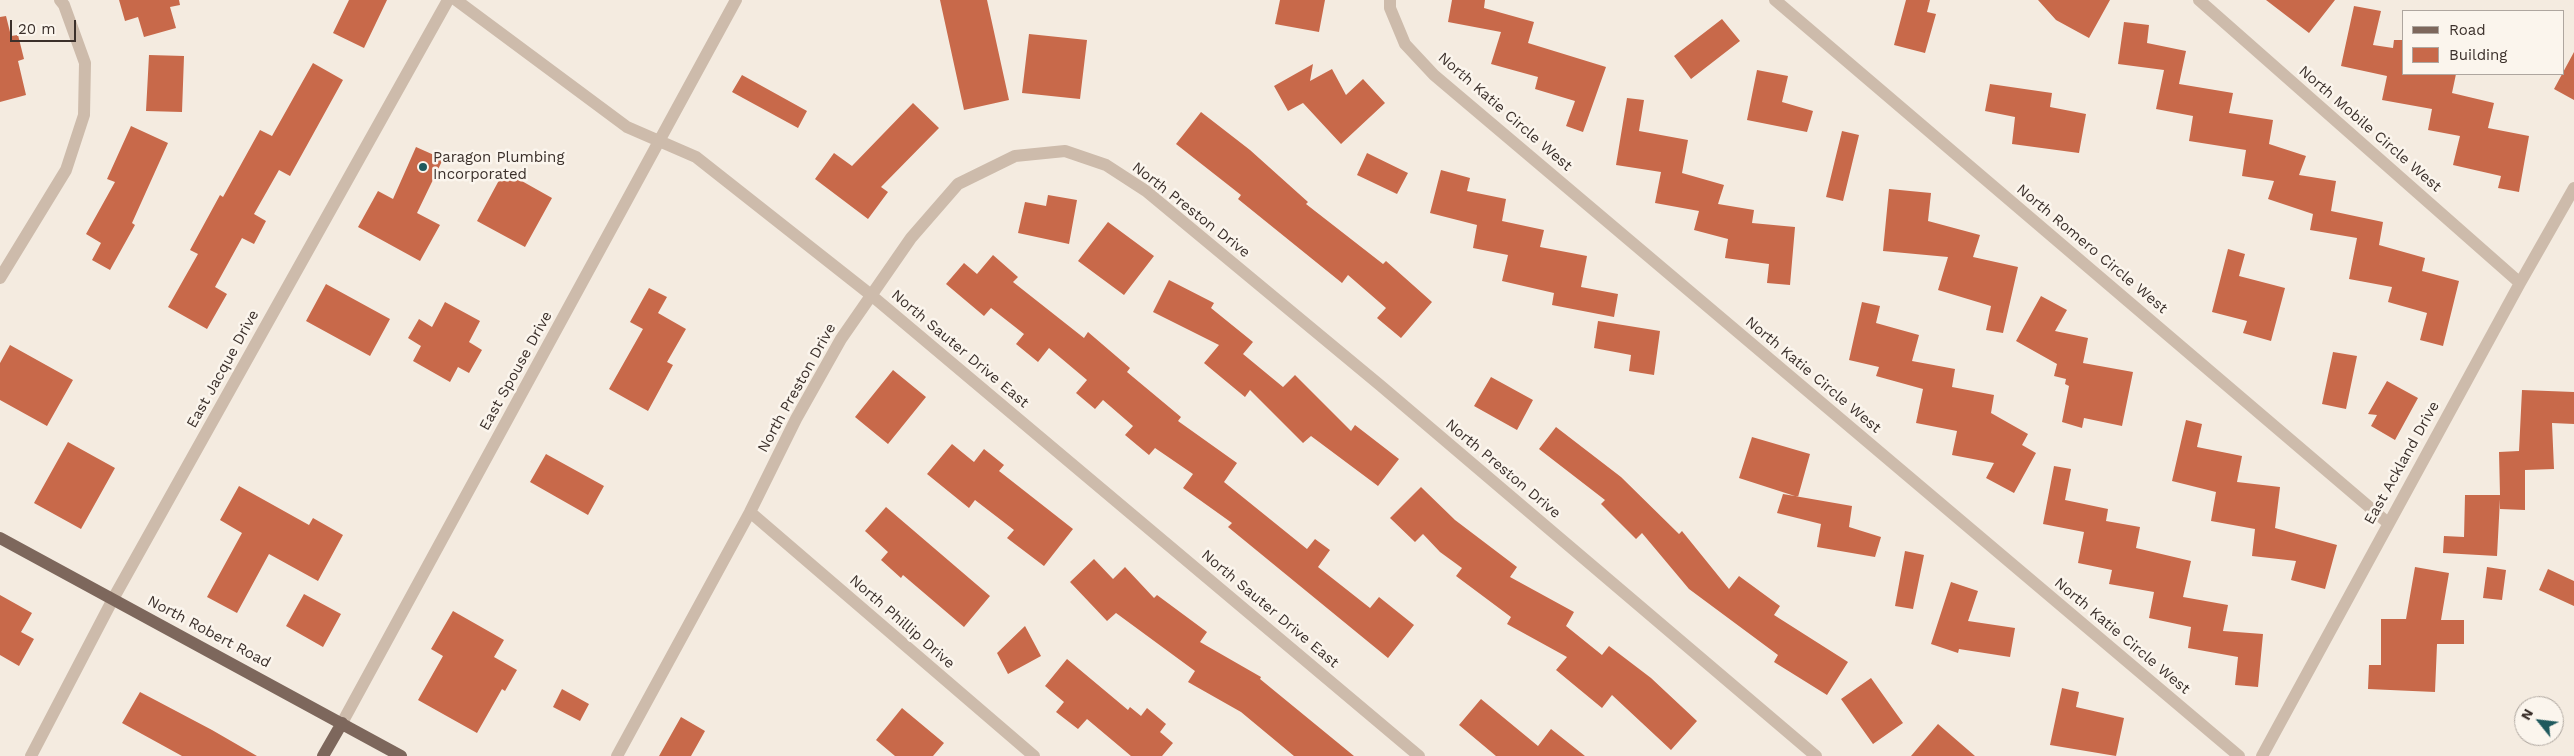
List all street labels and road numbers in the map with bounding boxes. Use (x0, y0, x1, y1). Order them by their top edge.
street label: North Katie Circle West (1434, 49, 1576, 175)
street label: North Mobile Circle West (2295, 62, 2445, 196)
street label: North Preston Drive (1128, 158, 1254, 262)
street label: North Romero Circle West (2013, 181, 2171, 317)
street label: North Sauter Drive East (887, 286, 1033, 412)
street label: East Jacque Drive (183, 307, 263, 431)
street label: East Spouse Drive (476, 308, 556, 434)
street label: North Katie Circle West (1741, 313, 1885, 437)
street label: North Preston Drive (754, 320, 840, 456)
street label: East Ackland Drive (2361, 398, 2443, 528)
street label: North Preston Drive (1442, 416, 1564, 522)
street label: North Sauter Drive East (1197, 546, 1343, 672)
street label: North Phillip Drive (846, 571, 958, 673)
street label: North Katie Circle West (2050, 574, 2194, 698)
street label: North Robert Road (144, 592, 274, 672)

